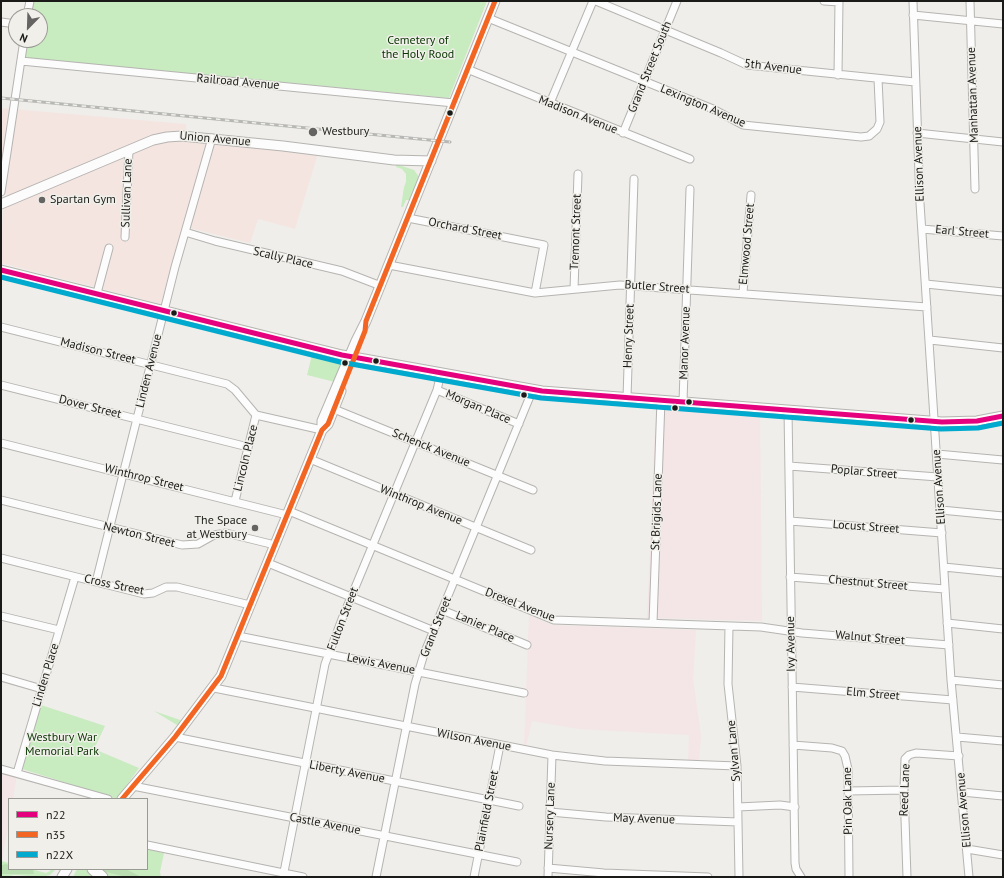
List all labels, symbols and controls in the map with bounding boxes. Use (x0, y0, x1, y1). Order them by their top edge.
north arrow (8, 8, 48, 48)
street label: Grand Street South (625, 19, 675, 115)
text: N (18, 30, 30, 46)
park label: Cemetery of the Holy Rood (382, 34, 454, 62)
street label: Manhattan Avenue (964, 47, 982, 143)
street label: 5th Avenue (743, 56, 803, 78)
street label: Railroad Avenue (196, 71, 280, 93)
street label: Lexington Avenue (658, 82, 748, 130)
street label: Madison Avenue (536, 93, 620, 137)
unlabelled marker (445, 108, 455, 118)
place label: Westbury (322, 125, 369, 139)
marker: Westbury (307, 126, 319, 138)
street label: Ellison Avenue (910, 126, 928, 202)
street label: Union Avenue (179, 129, 251, 149)
street label: Sullivan Lane (119, 158, 135, 228)
place label: Spartan Gym (50, 193, 116, 207)
street label: Tremont Street (567, 194, 585, 270)
marker: Spartan Gym (37, 195, 47, 205)
street label: Elmwood Street (736, 203, 758, 285)
street label: Orchard Street (427, 215, 503, 243)
street label: Earl Street (935, 222, 989, 242)
street label: Scally Place (252, 244, 314, 272)
street label: Butler Street (624, 278, 690, 296)
street label: Henry Street (621, 304, 637, 368)
street label: Manor Avenue (677, 306, 693, 380)
unlabelled marker (169, 308, 179, 318)
street label: Linden Avenue (133, 332, 165, 410)
street label: Madison Street (59, 335, 137, 367)
unlabelled marker (371, 356, 381, 366)
unlabelled marker (340, 358, 350, 368)
street label: Morgan Place (443, 387, 513, 427)
unlabelled marker (519, 390, 529, 400)
street label: Dover Street (57, 392, 123, 422)
unlabelled marker (684, 397, 694, 407)
unlabelled marker (670, 403, 680, 413)
unlabelled marker (906, 415, 916, 425)
street label: Lincoln Place (231, 423, 261, 493)
street label: Schenck Avenue (390, 426, 472, 470)
street label: Ellison Avenue (929, 449, 949, 525)
street label: Winthrop Street (103, 461, 185, 495)
street label: Poplar Street (830, 462, 898, 482)
street label: St Brigids Lane (648, 473, 666, 551)
street label: Winthrop Avenue (377, 482, 465, 528)
place label: The Space at Westbury (187, 514, 247, 542)
street label: Locust Street (832, 517, 900, 537)
street label: Newton Street (102, 519, 176, 551)
marker: The Space at Westbury (250, 523, 260, 533)
street label: Cross Street (83, 572, 145, 598)
street label: Chestnut Street (828, 572, 908, 594)
street label: Fulton Street (324, 585, 362, 653)
street label: Drexel Avenue (483, 585, 557, 625)
street label: Grand Street (417, 595, 455, 659)
street label: Lanier Place (453, 608, 517, 646)
street label: Ivy Avenue (783, 616, 799, 672)
street label: Walnut Street (835, 628, 905, 648)
street label: Linden Place (30, 641, 62, 709)
street label: Lewis Avenue (346, 650, 416, 678)
street label: Elm Street (846, 684, 900, 704)
street label: Sylvan Lane (724, 720, 744, 782)
street label: Wilson Avenue (436, 726, 512, 754)
park label: Westbury War Memorial Park (25, 731, 99, 759)
street label: Liberty Avenue (308, 758, 386, 786)
street label: Reed Lane (897, 763, 913, 817)
street label: Pin Oak Lane (840, 767, 856, 835)
street label: Plainfield Street (472, 769, 502, 853)
street label: Ellison Avenue (954, 772, 974, 848)
street label: Nursery Lane (542, 782, 558, 850)
legend (8, 798, 148, 870)
text: n22 (46, 807, 66, 822)
street label: Castle Avenue (288, 810, 362, 838)
street label: May Avenue (613, 811, 675, 827)
text: n35 (46, 827, 66, 842)
text: n22X (46, 847, 73, 862)

